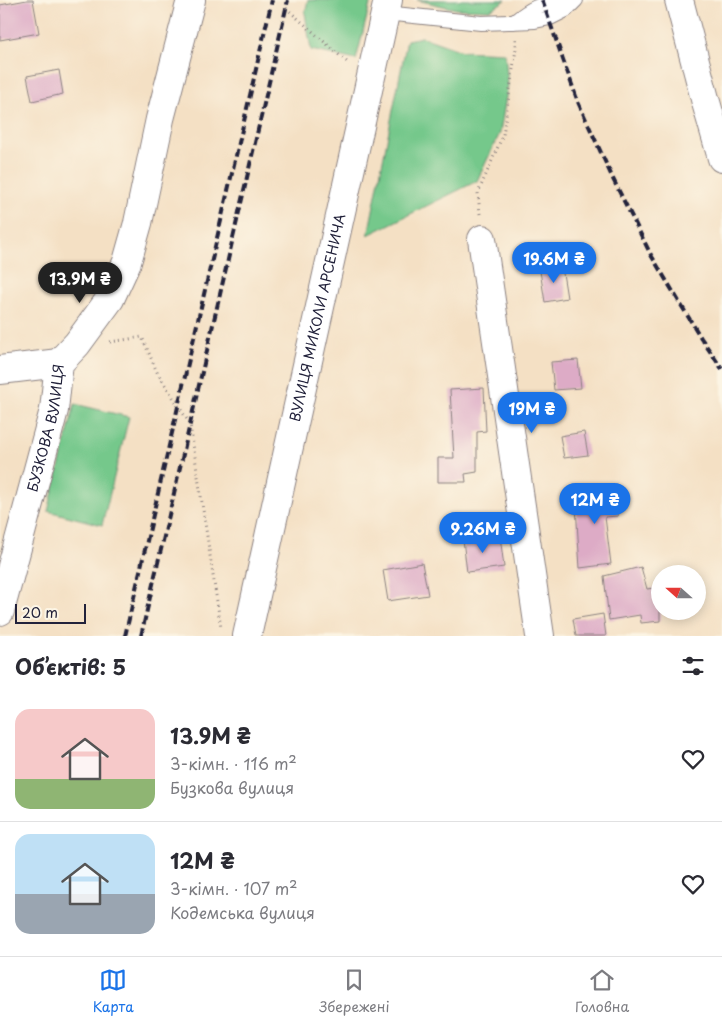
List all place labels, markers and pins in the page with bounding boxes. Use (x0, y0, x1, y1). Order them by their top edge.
pin: 19.6M ₴ (508, 242, 600, 284)
pin: 13.9M ₴ (34, 262, 126, 304)
pin: 19M ₴ (497, 392, 567, 434)
pin: 12M ₴ (560, 482, 630, 525)
pin: 9.26M ₴ (437, 512, 529, 554)

